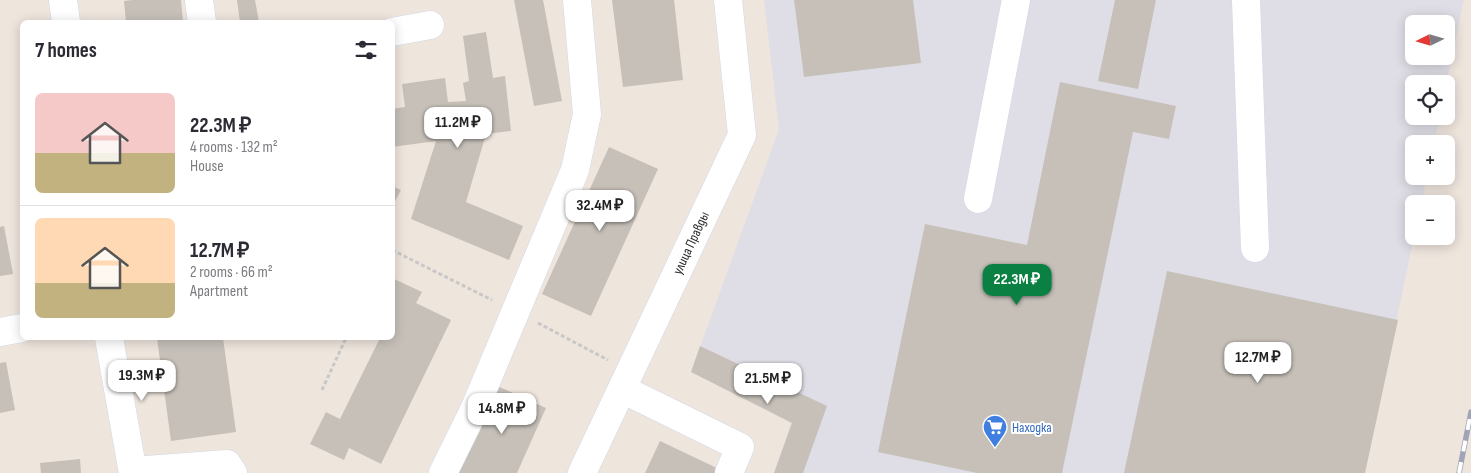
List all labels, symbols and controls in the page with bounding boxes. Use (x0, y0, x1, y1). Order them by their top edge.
north arrow (1405, 15, 1455, 65)
map controls (1405, 15, 1455, 245)
icon: filters (352, 36, 380, 64)
text: 7 homes (35, 38, 97, 63)
button: locate (1405, 75, 1455, 125)
pin: 11.2M ₽ (412, 106, 504, 149)
icon: home (75, 113, 135, 173)
text: 22.3M ₽ (190, 113, 251, 138)
text: 11.2M ₽ (435, 113, 481, 132)
button: + (1405, 135, 1455, 185)
text: 4 rooms · 132 m² (190, 138, 278, 157)
text: House (190, 157, 224, 176)
pin: 32.4M ₽ (554, 190, 646, 232)
button: − (1405, 195, 1455, 245)
text: 32.4M ₽ (576, 196, 624, 215)
street label: улица Правды (669, 209, 713, 277)
icon: home (75, 238, 135, 298)
text: 12.7M ₽ (190, 238, 250, 263)
text: 2 rooms · 66 m² (190, 263, 273, 282)
pin: 22.3M ₽ (971, 264, 1063, 306)
text: 22.3M ₽ (994, 270, 1040, 289)
text: Apartment (190, 282, 248, 301)
pin: 12.7M ₽ (1212, 342, 1304, 384)
text: 12.7M ₽ (1235, 348, 1281, 367)
pin: 19.3M ₽ (96, 360, 188, 402)
pin: 21.5M ₽ (722, 362, 814, 405)
text: 19.3M ₽ (119, 366, 165, 385)
text: 21.5M ₽ (745, 369, 791, 388)
pin: 14.8M ₽ (456, 392, 548, 435)
text: 14.8M ₽ (479, 399, 525, 418)
supermarket icon: Находка (982, 414, 1008, 448)
place label: Находка (1012, 419, 1052, 436)

